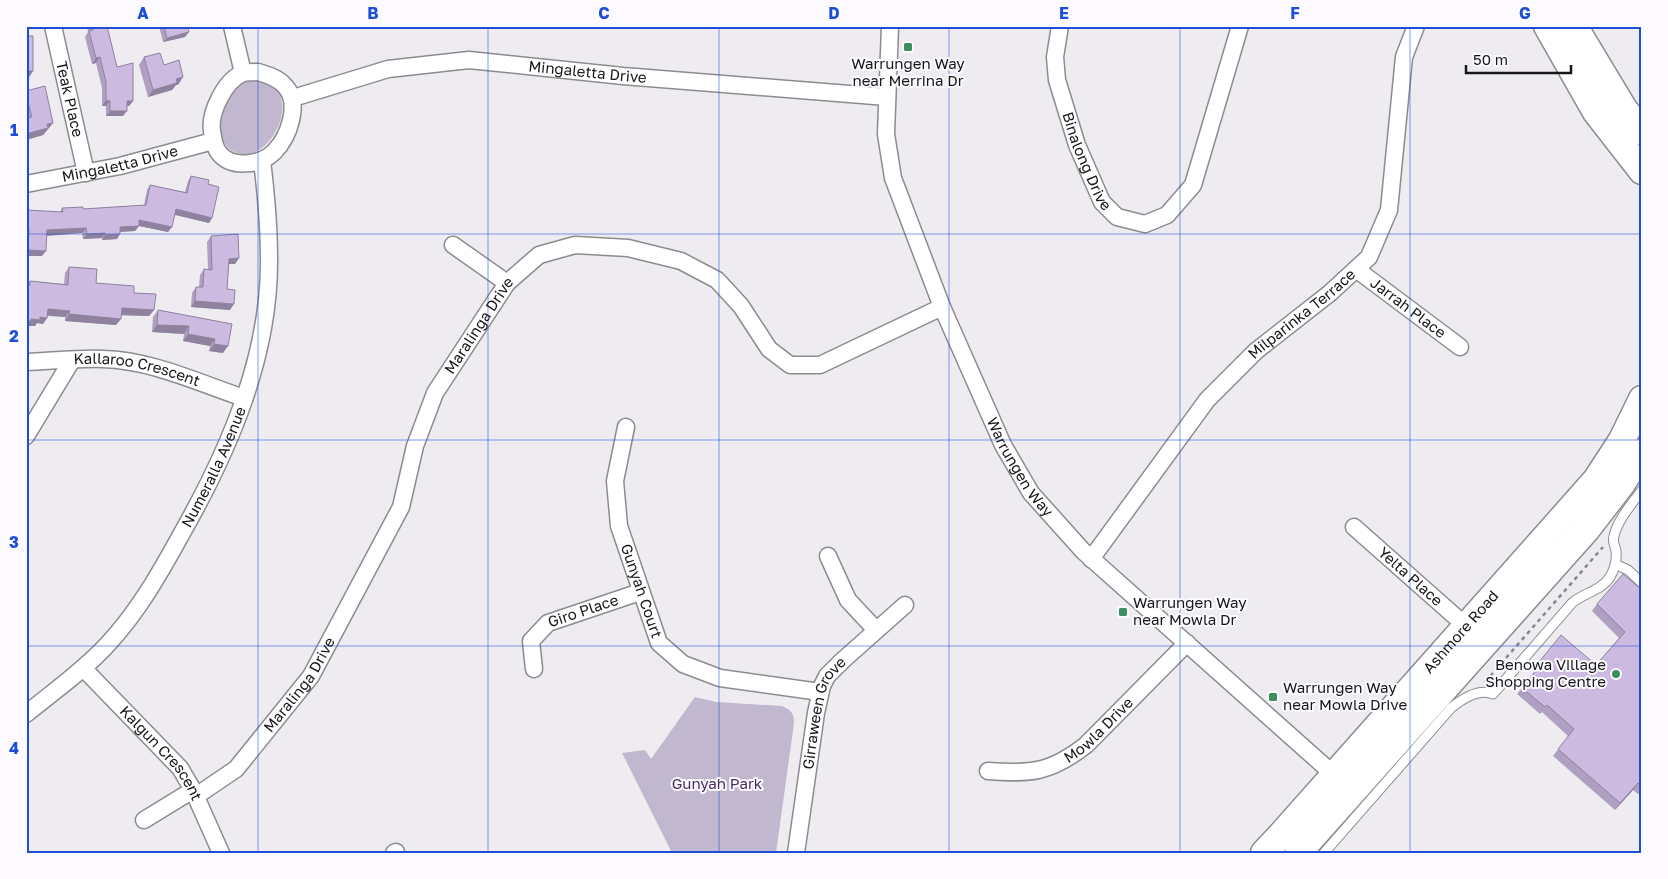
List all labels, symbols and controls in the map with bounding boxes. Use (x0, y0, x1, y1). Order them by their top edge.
text: A (137, 3, 149, 23)
text: B (367, 3, 379, 23)
text: C (598, 3, 610, 23)
text: D (828, 3, 840, 23)
text: E (1059, 3, 1069, 23)
text: F (1290, 3, 1300, 23)
text: G (1519, 3, 1531, 23)
marker: Warrungen Way near Merrina Dr (902, 41, 914, 53)
scale bar (1466, 42, 1570, 74)
text: 50 m (1473, 50, 1508, 68)
place label: Warrungen Way near Merrina Dr (851, 54, 965, 89)
street label: Mingaletta Drive (528, 56, 648, 86)
street label: Teak Place (53, 59, 88, 139)
street label: Binalong Drive (1059, 110, 1115, 214)
text: 1 (10, 120, 18, 140)
street label: Mingaletta Drive (60, 141, 180, 185)
street label: Milparinka Terrace (1244, 264, 1359, 362)
street label: Maralinga Drive (440, 272, 516, 377)
street label: Jarrah Place (1367, 273, 1450, 342)
text: 2 (9, 326, 19, 346)
street label: Kallaroo Crescent (73, 349, 203, 389)
street label: Numeralla Avenue (177, 404, 249, 530)
street label: Warrungen Way (984, 414, 1058, 520)
text: 3 (9, 532, 19, 552)
street label: Gunyah Court (618, 541, 667, 640)
street label: Yelta Place (1375, 543, 1447, 609)
street label: Ashmore Road (1419, 586, 1502, 676)
street label: Giro Place (545, 590, 621, 630)
place label: Warrungen Way near Mowla Dr (1133, 593, 1247, 628)
marker: Warrungen Way near Mowla Dr (1117, 606, 1129, 618)
street label: Maralinga Drive (259, 634, 338, 735)
street label: Girraween Grove (798, 652, 849, 770)
place label: Benowa Village Shopping Centre (1485, 655, 1606, 690)
marker: Benowa Village Shopping Centre (1610, 668, 1622, 680)
place label: Warrungen Way near Mowla Drive (1283, 678, 1407, 713)
marker: Warrungen Way near Mowla Drive (1267, 691, 1279, 703)
street label: Mowla Drive (1060, 693, 1136, 766)
street label: Kalgun Crescent (117, 702, 206, 803)
text: 4 (9, 738, 19, 758)
park label: Gunyah Park (672, 774, 763, 792)

